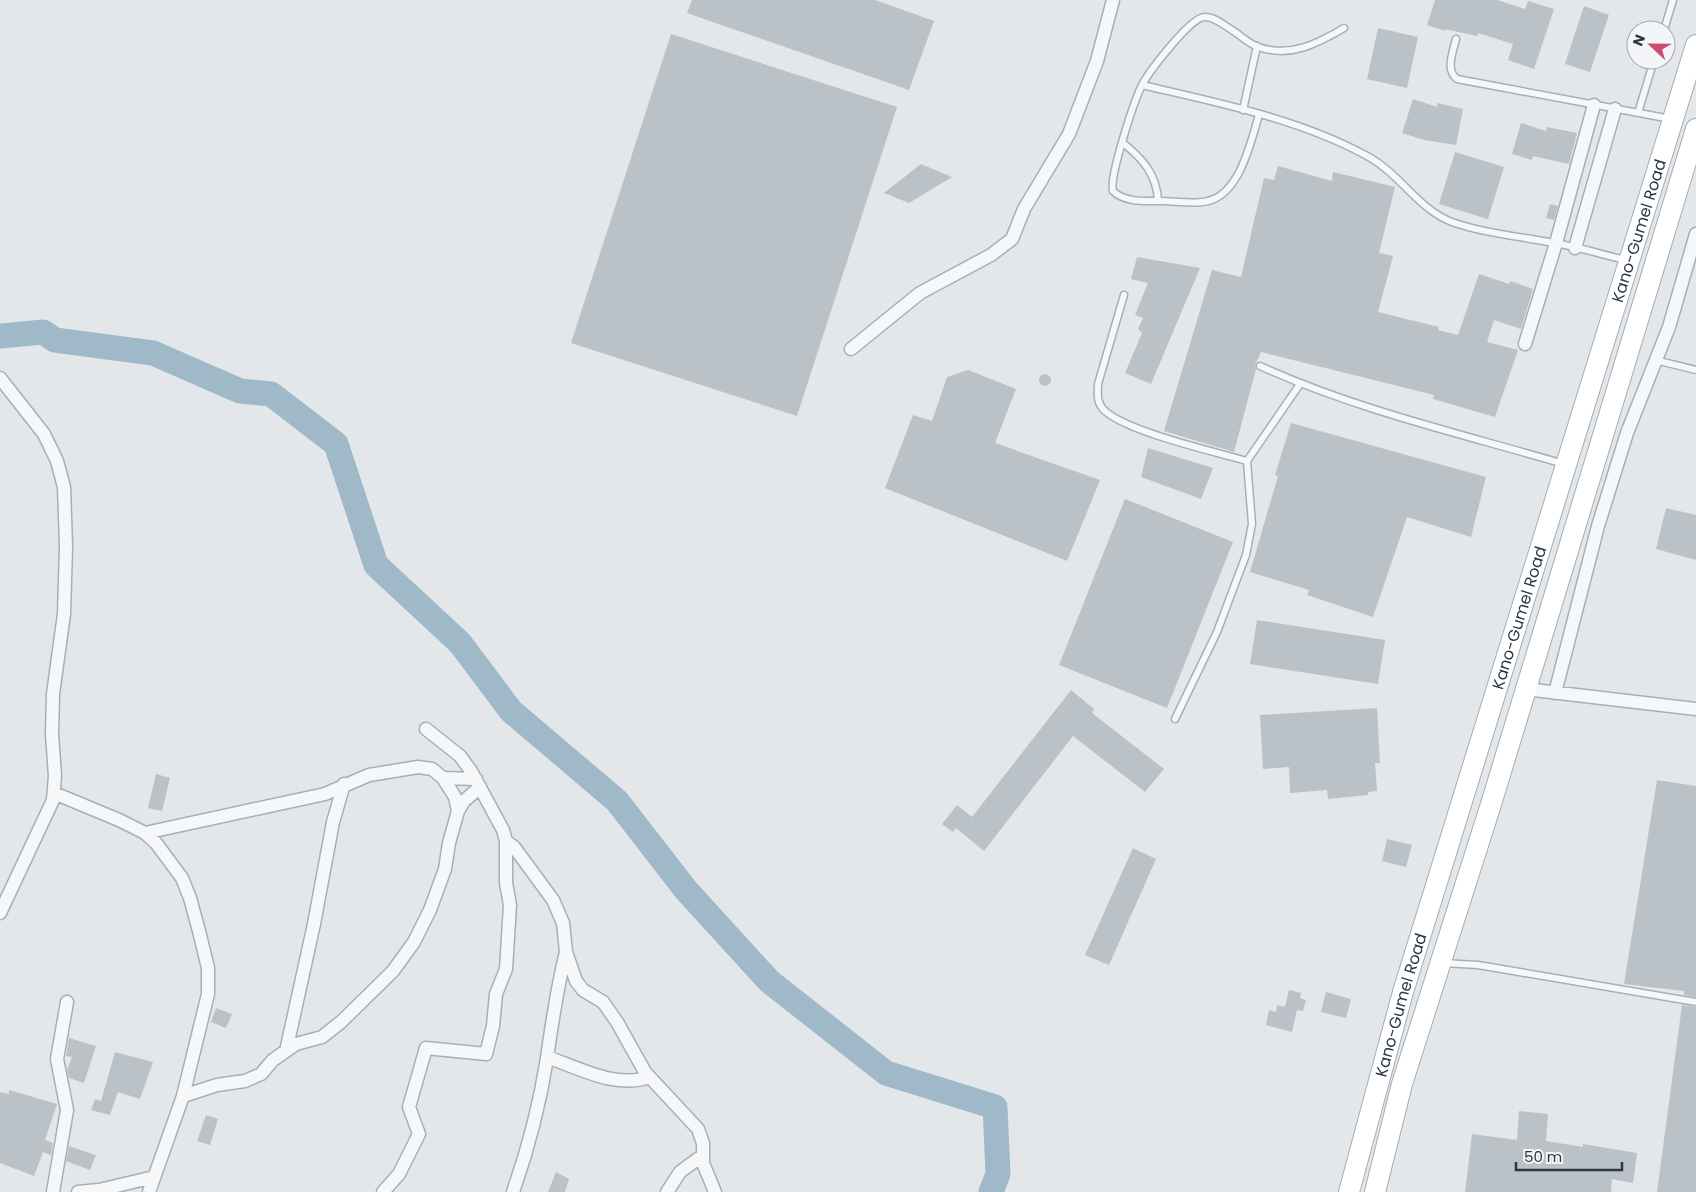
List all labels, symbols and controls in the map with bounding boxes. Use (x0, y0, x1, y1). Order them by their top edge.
north arrow (1626, 20, 1676, 70)
text: N (1628, 32, 1650, 49)
street label: Kano-Gumel Road (1606, 156, 1671, 305)
street label: Kano-Gumel Road (1486, 543, 1552, 692)
street label: Kano-Gumel Road (1369, 930, 1432, 1079)
scale bar (1516, 1140, 1622, 1172)
text: 50 m (1524, 1146, 1562, 1167)

